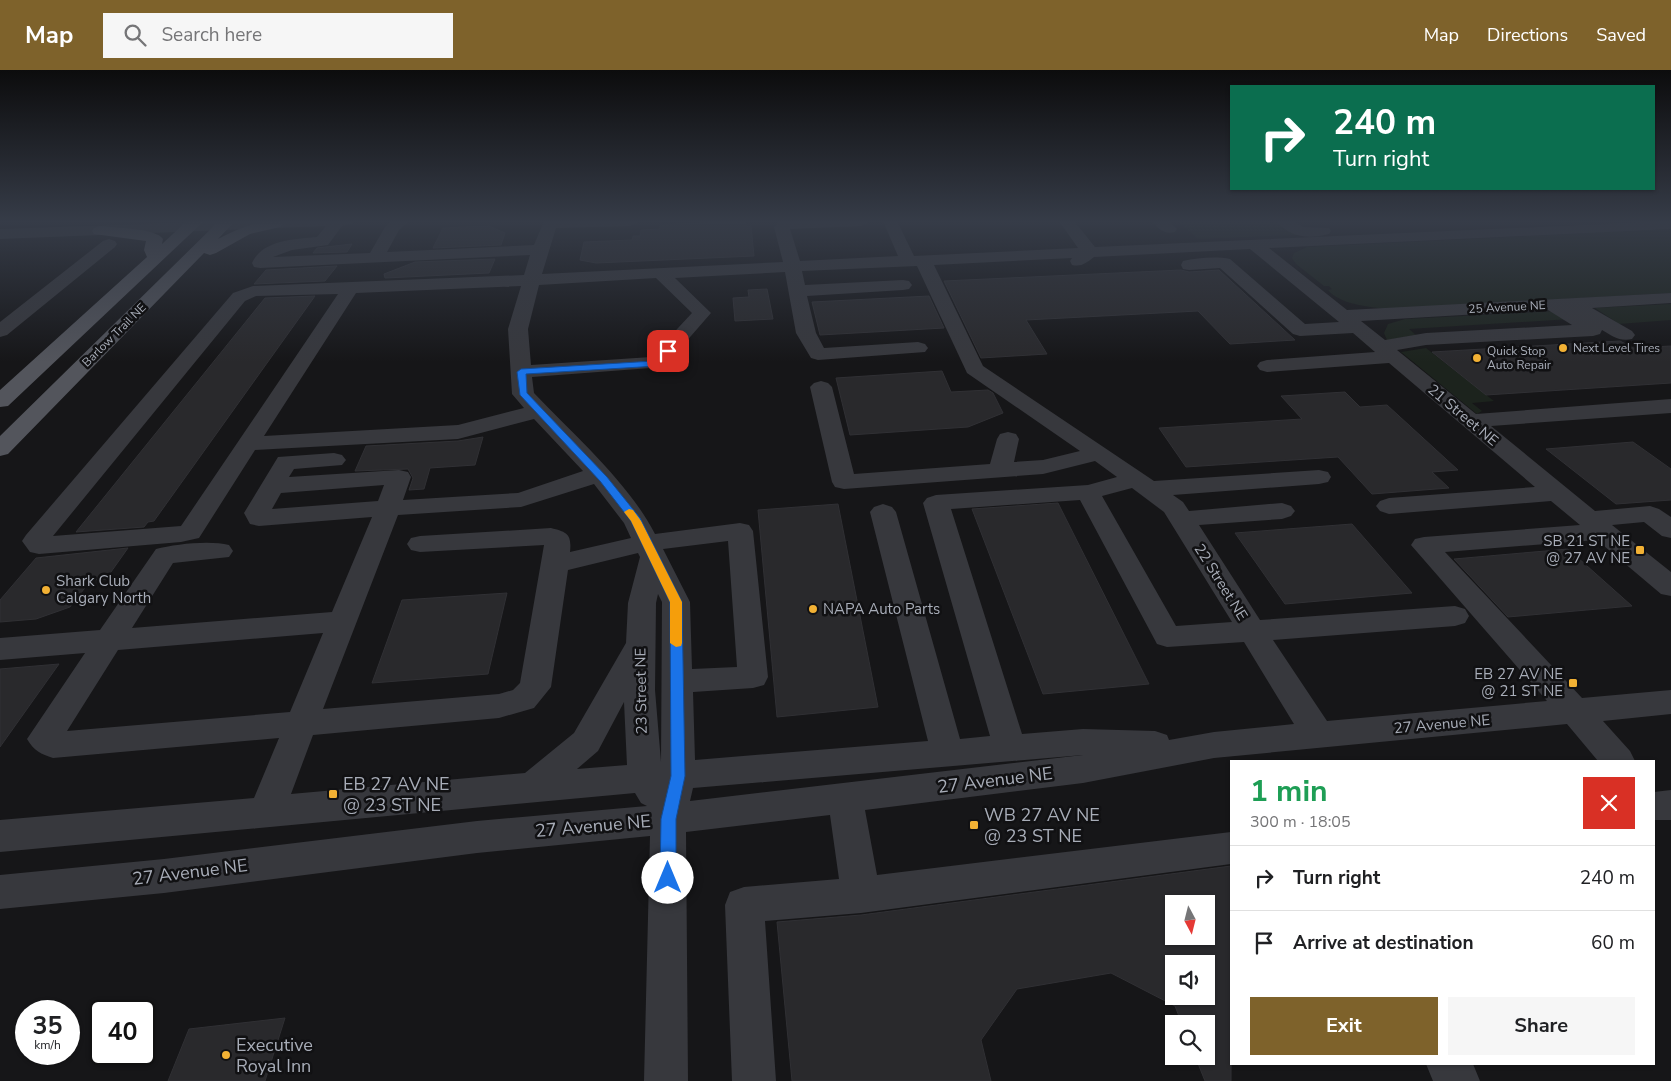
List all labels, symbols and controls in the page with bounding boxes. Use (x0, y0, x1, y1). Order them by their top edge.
search box (103, 13, 453, 58)
text: Map (25, 19, 73, 51)
icon: search (121, 21, 149, 49)
text: Search here (161, 22, 262, 48)
text: Map (1424, 23, 1459, 47)
text: Directions (1487, 23, 1568, 47)
text: Saved (1596, 23, 1646, 47)
text: 240 m (1333, 99, 1436, 146)
icon: right (1250, 105, 1315, 170)
text: Turn right (1333, 144, 1429, 174)
street label: 25 Avenue NE (1468, 297, 1546, 317)
street label: Barlow Trail NE (79, 300, 149, 370)
pin (647, 330, 689, 372)
icon: arrive (654, 337, 682, 365)
place label: Next Level Tires (1573, 340, 1660, 356)
marker: Next Level Tires (1557, 342, 1569, 354)
place label: Quick Stop Auto Repair (1487, 343, 1552, 373)
marker: Quick Stop Auto Repair (1471, 352, 1483, 364)
street label: 21 Street NE (1423, 380, 1503, 450)
place label: SB 21 ST NE @ 27 AV NE (1543, 531, 1630, 568)
street label: 22 Street NE (1190, 540, 1252, 624)
marker: SB 21 ST NE @ 27 AV NE (1634, 544, 1646, 556)
place label: Shark Club Calgary North (56, 571, 151, 608)
marker: Shark Club Calgary North (40, 584, 52, 596)
place label: NAPA Auto Parts (823, 599, 940, 619)
marker: NAPA Auto Parts (807, 603, 819, 615)
street label: 23 Street NE (630, 648, 652, 734)
place label: EB 27 AV NE @ 21 ST NE (1474, 664, 1563, 701)
marker: EB 27 AV NE @ 21 ST NE (1567, 677, 1579, 689)
street label: 27 Avenue NE (1393, 710, 1491, 738)
street label: 27 Avenue NE (936, 761, 1054, 799)
text: 1 min (1250, 771, 1328, 812)
place label: EB 27 AV NE @ 23 ST NE (343, 772, 450, 817)
button: close (1583, 777, 1635, 829)
marker: EB 27 AV NE @ 23 ST NE (327, 788, 339, 800)
place label: WB 27 AV NE @ 23 ST NE (984, 803, 1100, 848)
street label: 27 Avenue NE (534, 809, 652, 843)
text: 300 m · 18:05 (1250, 811, 1351, 833)
marker: WB 27 AV NE @ 23 ST NE (968, 819, 980, 831)
position arrow (641, 851, 693, 903)
street label: 27 Avenue NE (131, 853, 249, 891)
icon: right (1250, 864, 1278, 892)
text: Turn right (1293, 865, 1380, 891)
text: 240 m (1580, 865, 1635, 891)
north arrow (1165, 895, 1215, 945)
map controls (1165, 895, 1215, 1065)
icon: arrive (1250, 929, 1278, 957)
text: Arrive at destination (1293, 930, 1474, 956)
text: 60 m (1591, 930, 1635, 956)
button: sound (1165, 955, 1215, 1005)
button: Exit (1250, 997, 1438, 1055)
button: Share (1448, 997, 1635, 1055)
speed limit sign: 40 (90, 1000, 155, 1065)
text: 35 (32, 1009, 63, 1043)
button: search (1165, 1015, 1215, 1065)
place label: Executive Royal Inn (236, 1033, 313, 1078)
text: km/h (34, 1037, 61, 1053)
marker: Executive Royal Inn (220, 1049, 232, 1061)

